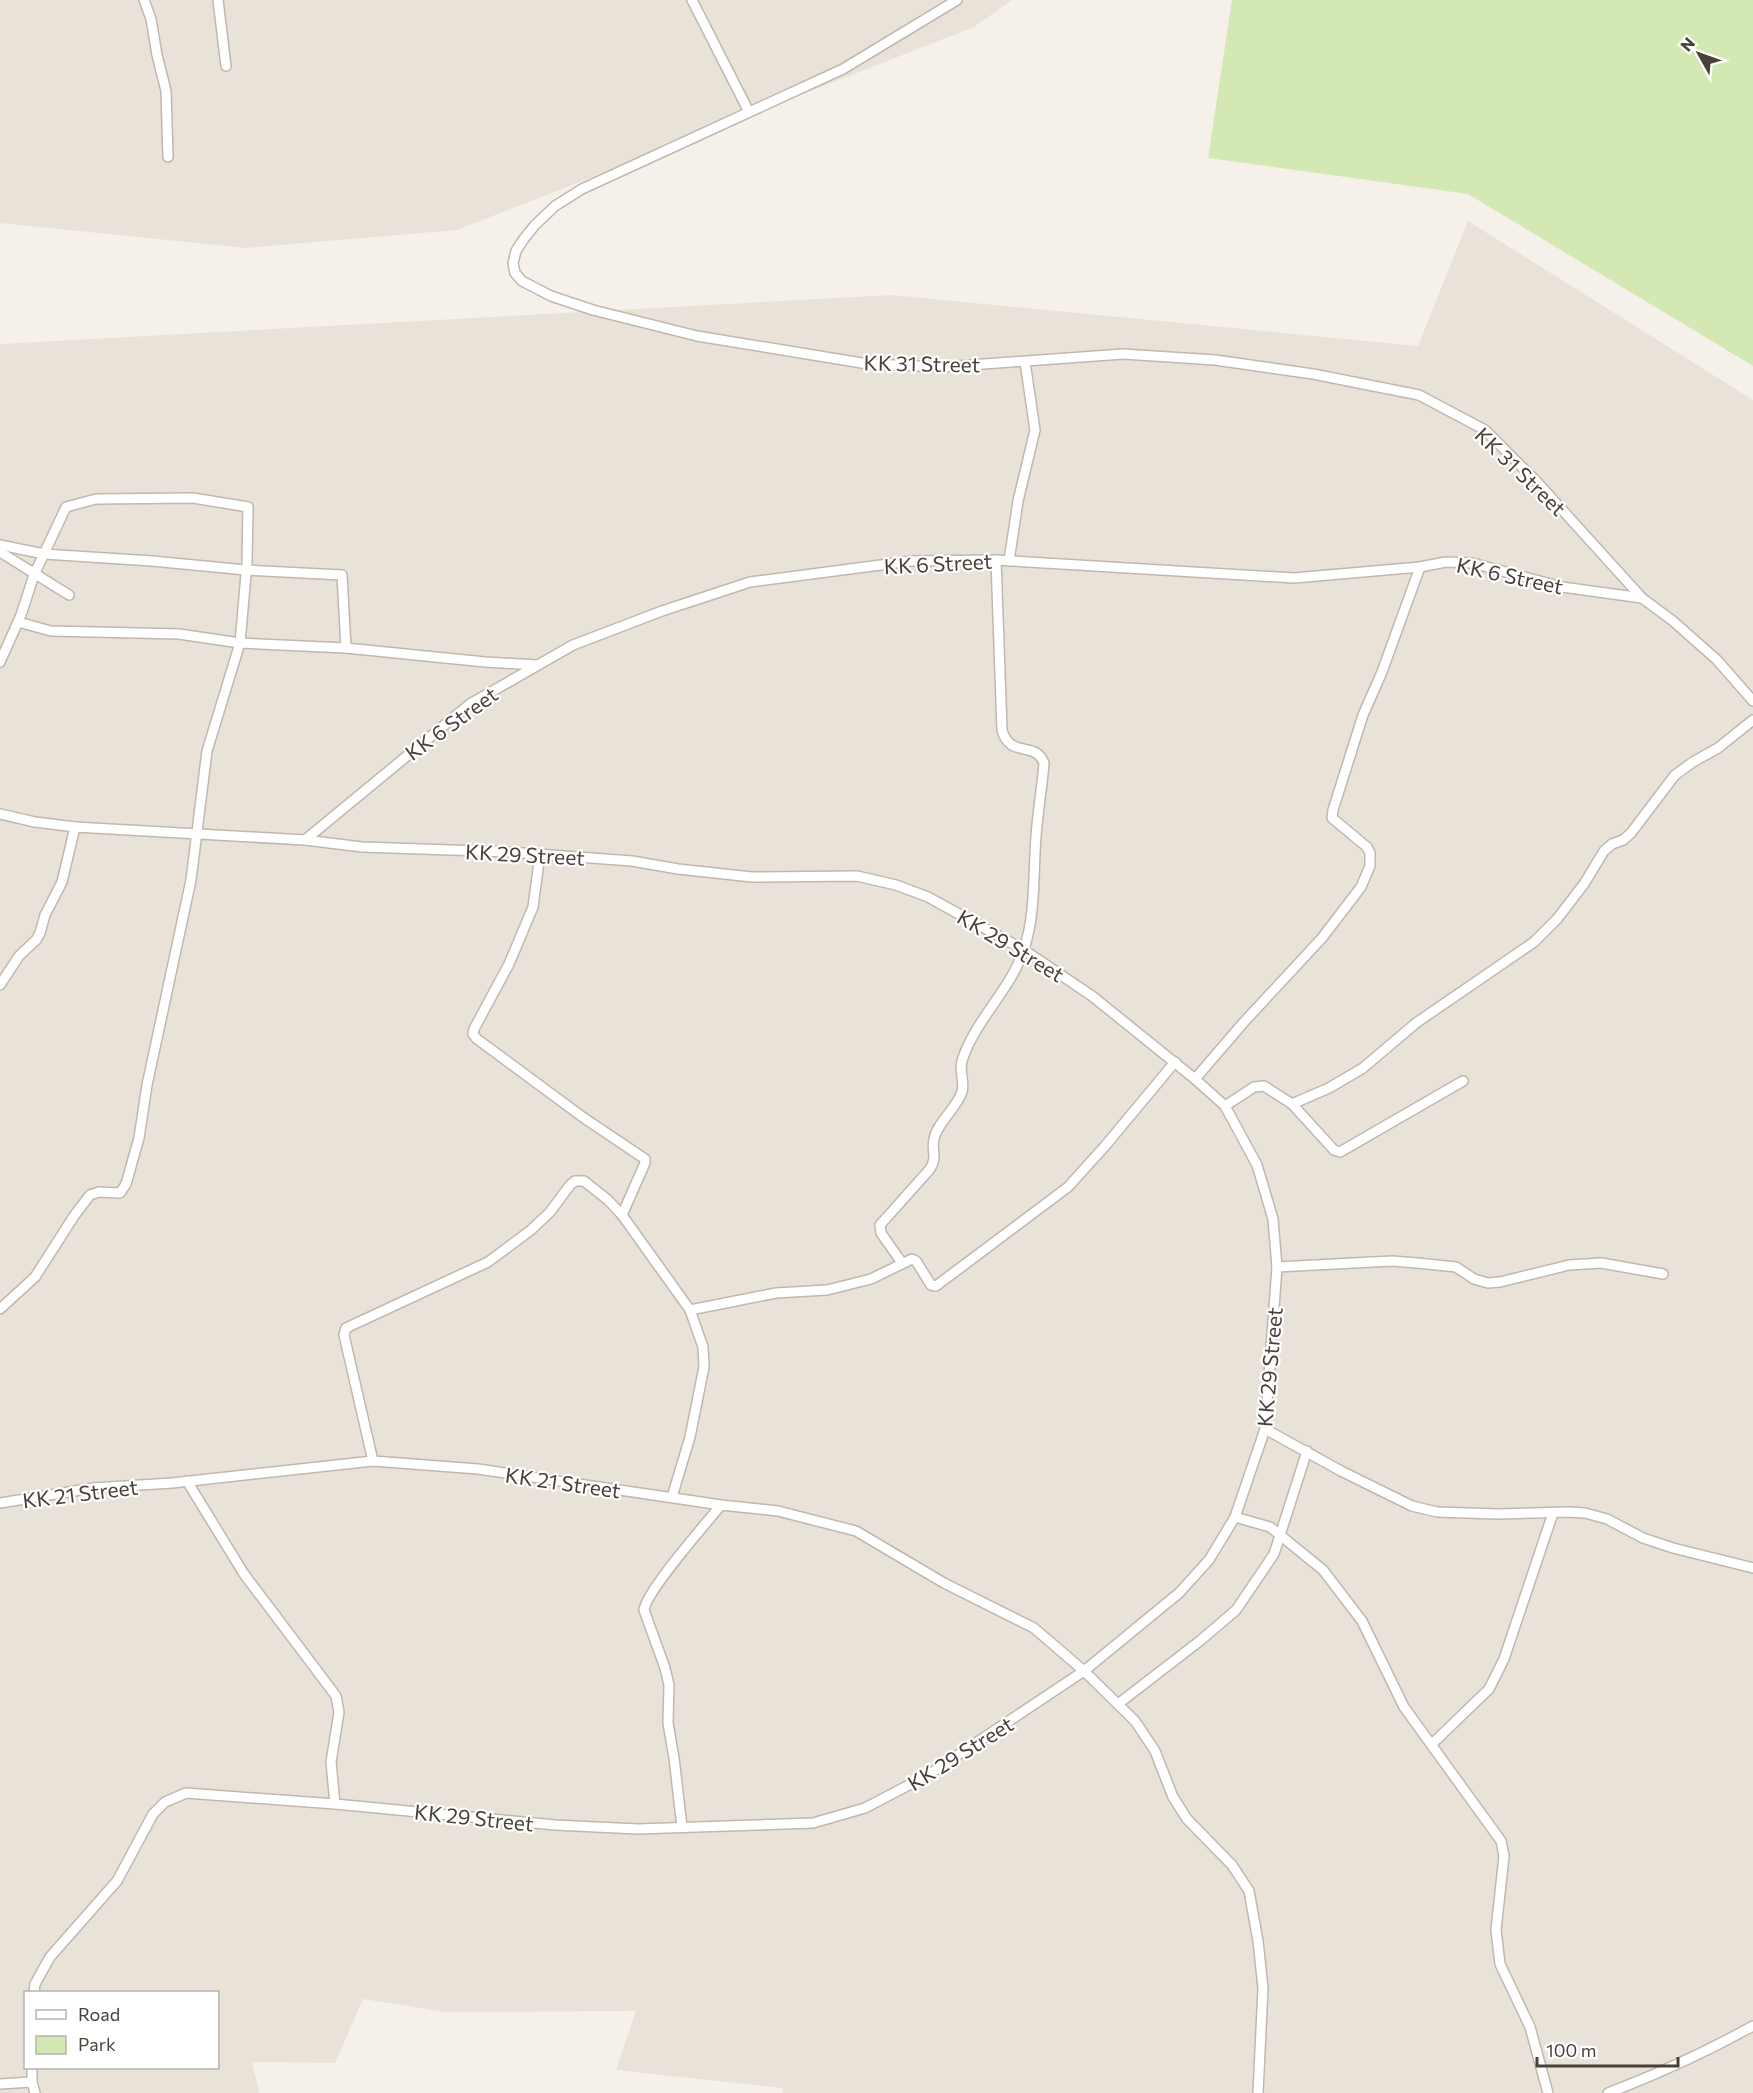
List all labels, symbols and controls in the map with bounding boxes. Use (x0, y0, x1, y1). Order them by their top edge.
north arrow (1669, 24, 1729, 84)
text: N (1676, 33, 1698, 55)
street label: KK 31 Street (864, 349, 980, 377)
street label: KK 31 Street (1470, 422, 1572, 520)
street label: KK 6 Street (883, 548, 993, 578)
street label: KK 6 Street (1454, 552, 1566, 598)
street label: KK 6 Street (400, 681, 502, 765)
street label: KK 29 Street (464, 838, 586, 870)
street label: KK 29 Street (953, 903, 1069, 987)
street label: KK 29 Street (1251, 1306, 1287, 1428)
street label: KK 21 Street (504, 1462, 622, 1502)
street label: KK 21 Street (21, 1474, 139, 1512)
street label: KK 29 Street (903, 1711, 1017, 1795)
street label: KK 29 Street (413, 1798, 535, 1836)
legend (24, 1991, 219, 2069)
text: Road (78, 2003, 120, 2025)
scale bar (1537, 2030, 1678, 2068)
text: Park (78, 2033, 116, 2055)
text: 100 m (1546, 2039, 1596, 2061)

